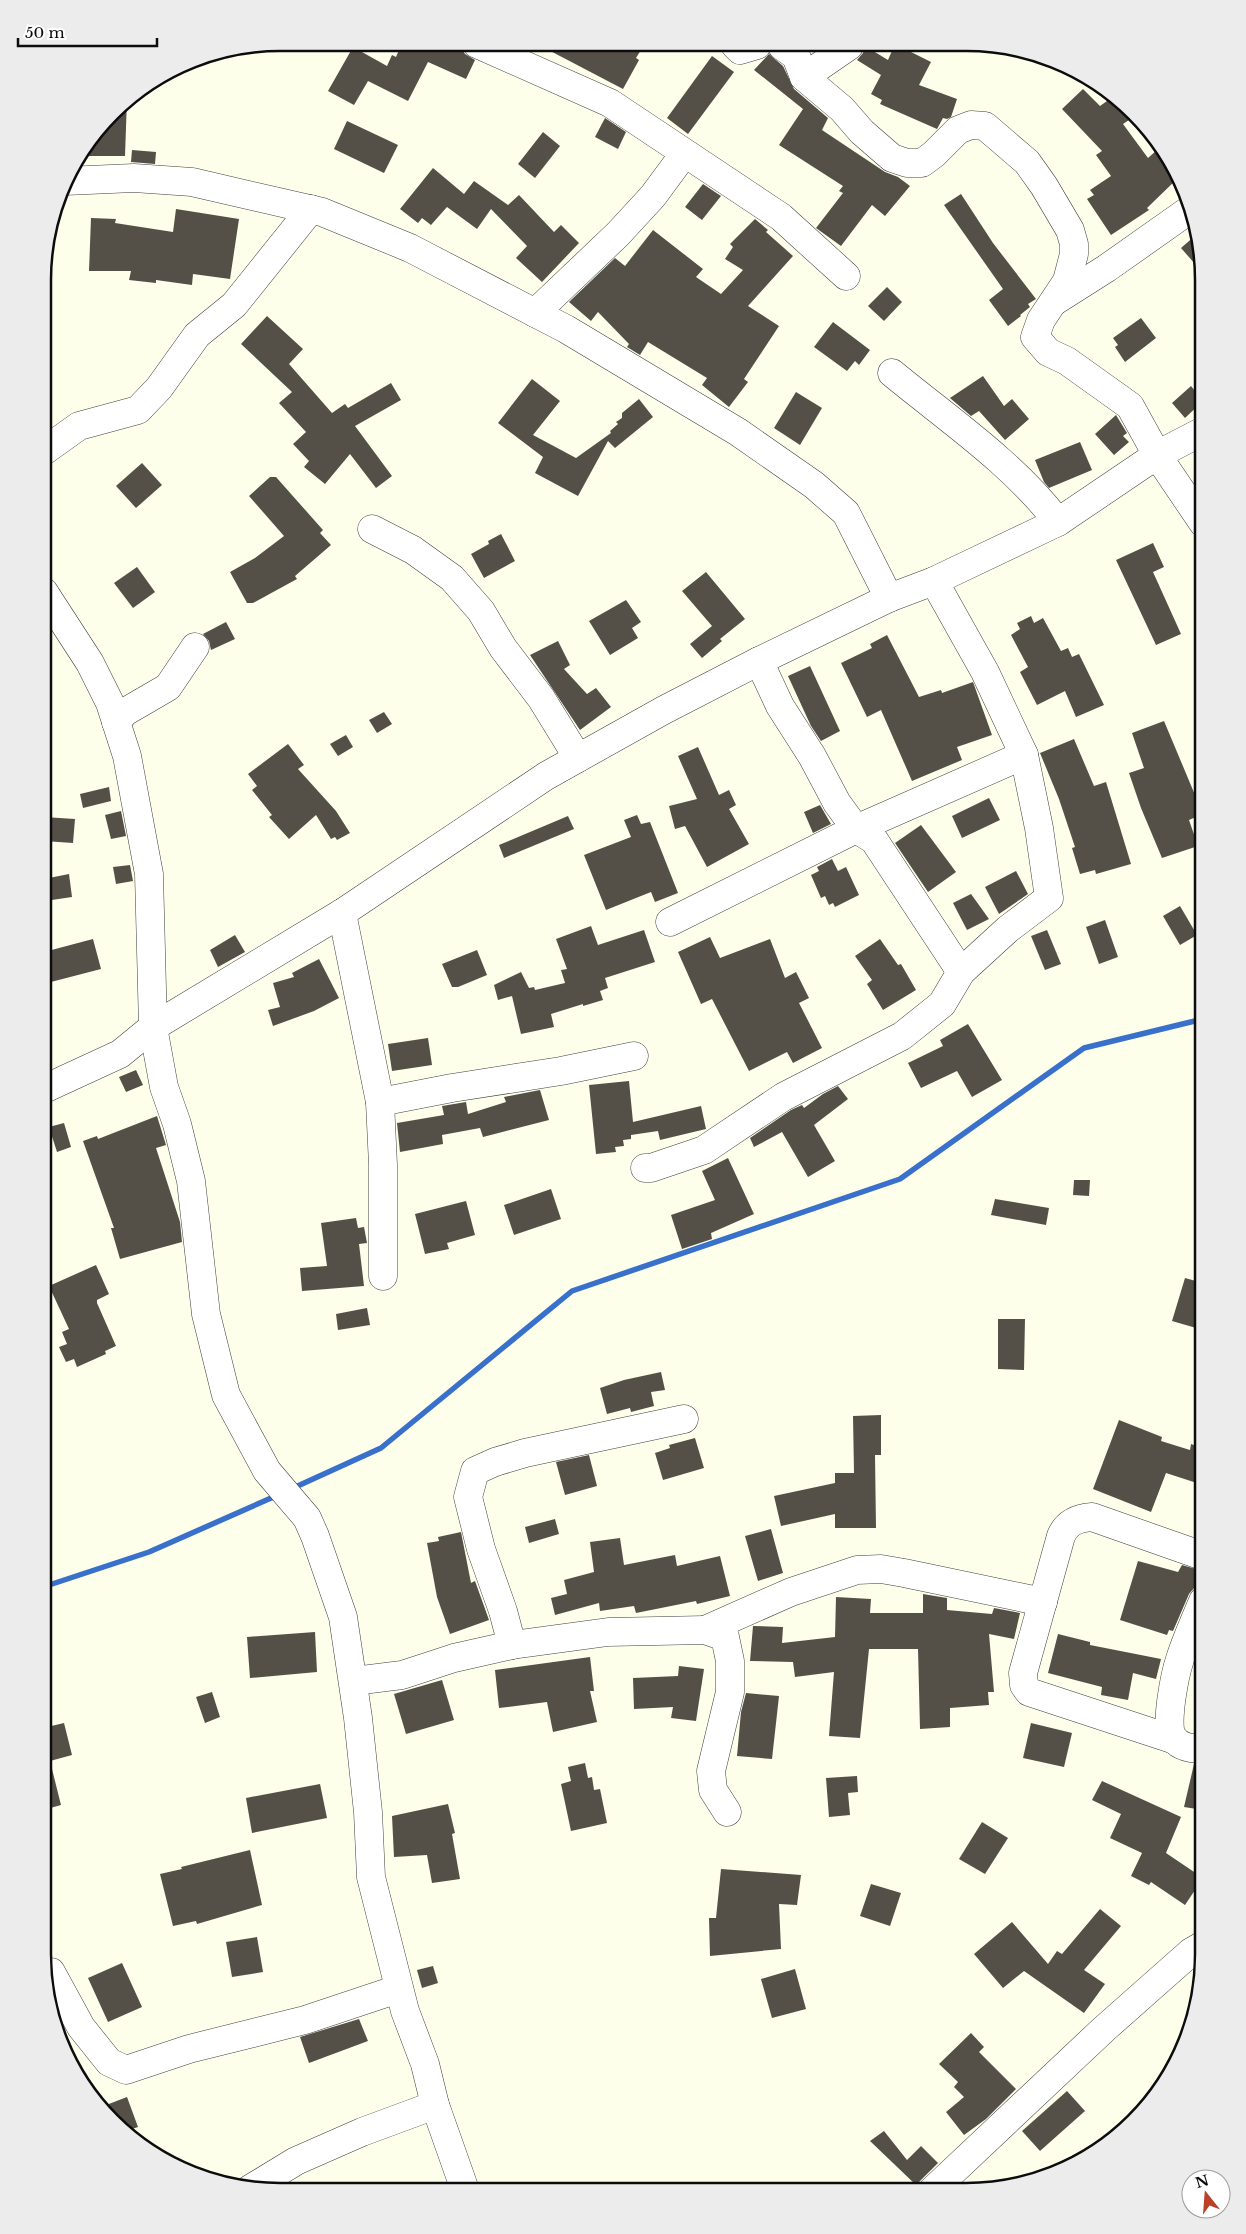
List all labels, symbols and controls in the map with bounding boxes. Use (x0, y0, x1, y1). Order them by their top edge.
scale bar (18, 15, 156, 47)
text: 50 m (25, 23, 65, 42)
north arrow (1181, 2169, 1231, 2219)
text: N (1193, 2171, 1211, 2192)

